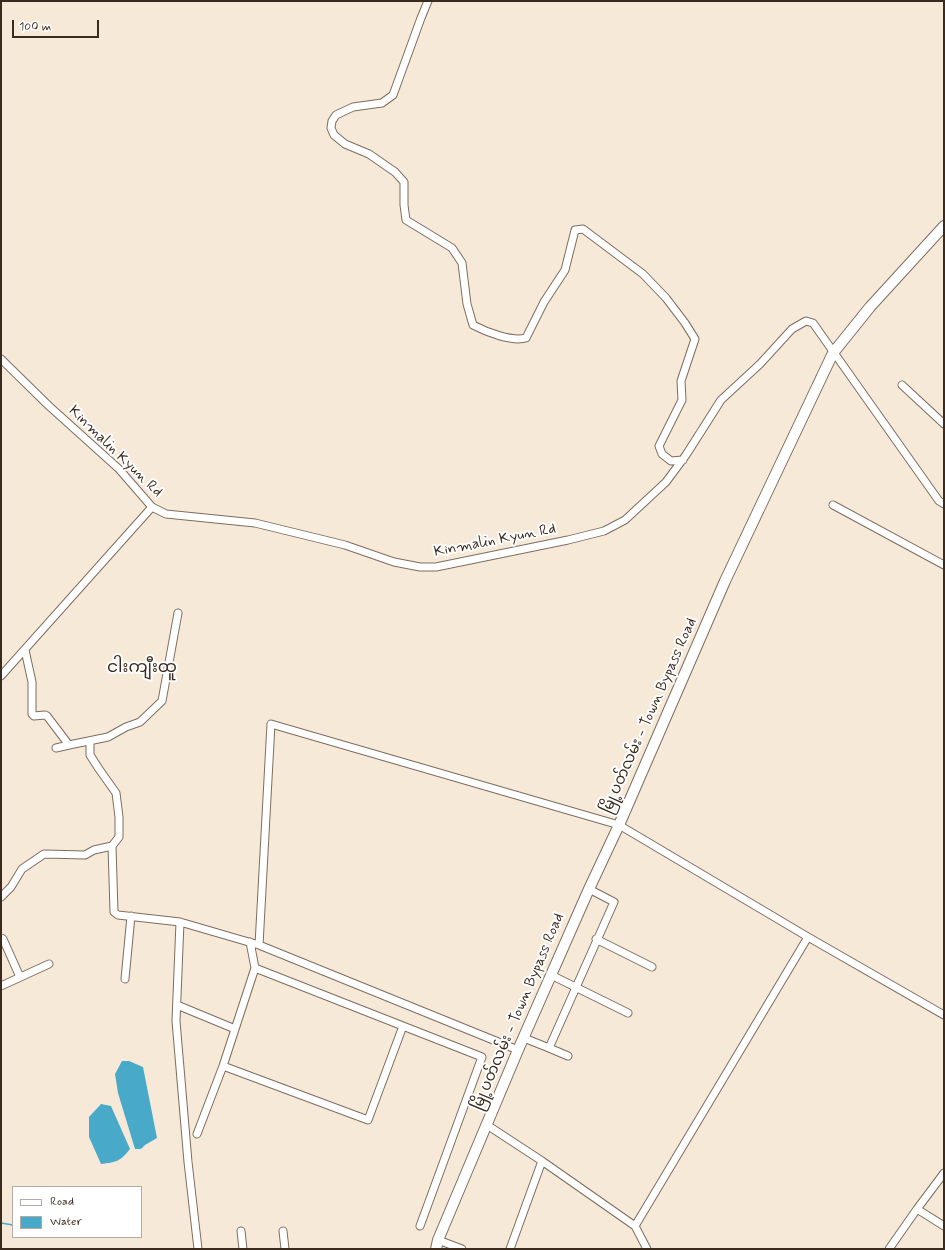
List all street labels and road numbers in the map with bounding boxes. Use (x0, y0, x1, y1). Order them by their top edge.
street label: Kinmalin Kyun Rd (64, 403, 166, 501)
street label: Kinmalin Kyun Rd (433, 520, 557, 562)
street label: မြို့ပတ်လမ်း - Town Bypass Road (599, 615, 701, 817)
street label: မြို့ပတ်လမ်း - Town Bypass Road (469, 911, 569, 1113)

